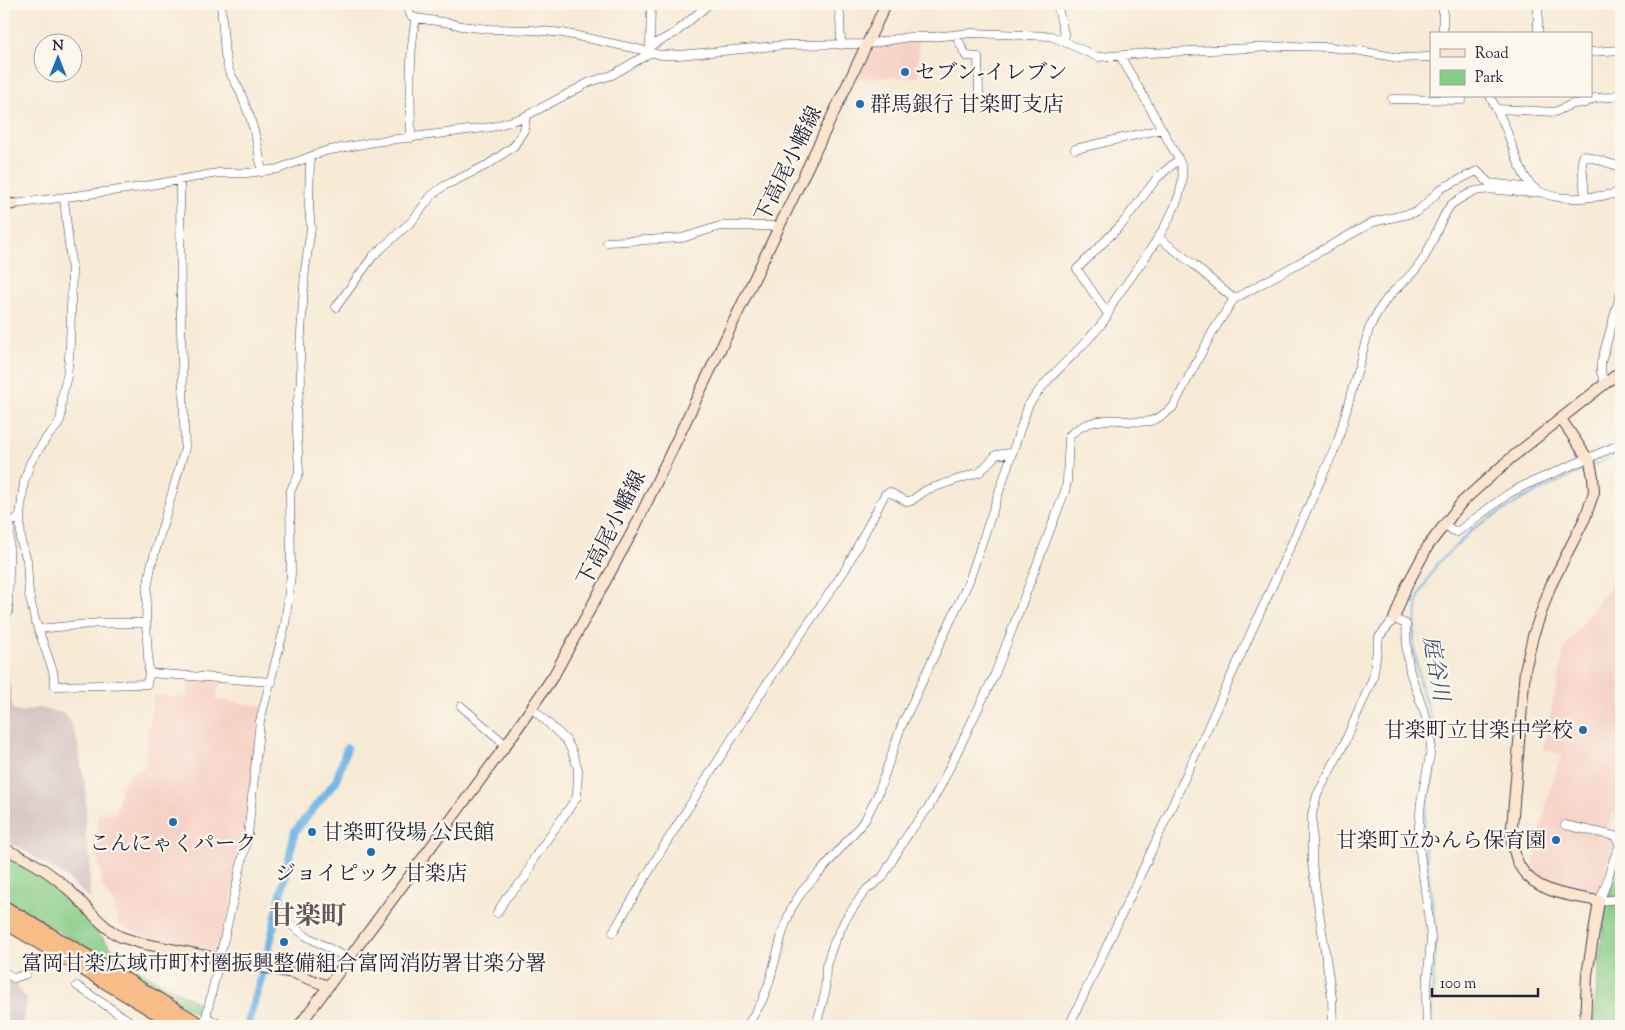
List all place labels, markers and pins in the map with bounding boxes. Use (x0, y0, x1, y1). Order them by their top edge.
place label: セブン-イレブン (915, 59, 1067, 89)
marker: セブン-イレブン (899, 66, 911, 78)
place label: 群馬銀行 甘楽町支店 (870, 91, 1063, 121)
marker: 群馬銀行 甘楽町支店 (854, 98, 866, 110)
place label: 甘楽町立甘楽中学校 (1384, 717, 1573, 747)
marker: 甘楽町立甘楽中学校 (1577, 724, 1589, 736)
marker: こんにゃくパーク (167, 816, 179, 828)
place label: 甘楽町役場 公民館 (322, 819, 494, 849)
marker: 甘楽町役場 公民館 (306, 826, 318, 838)
place label: 甘楽町立かんら保育園 (1336, 827, 1546, 857)
place label: こんにゃくパーク (89, 830, 257, 860)
marker: 甘楽町立かんら保育園 (1550, 834, 1562, 846)
marker: ジョイピック 甘楽店 (365, 846, 377, 858)
place label: ジョイピック 甘楽店 (275, 860, 467, 890)
marker: 富岡甘楽広域市町村圏振興整備組合富岡消防署甘楽分署 (278, 936, 290, 948)
place label: 富岡甘楽広域市町村圏振興整備組合富岡消防署甘楽分署 (22, 950, 547, 980)

